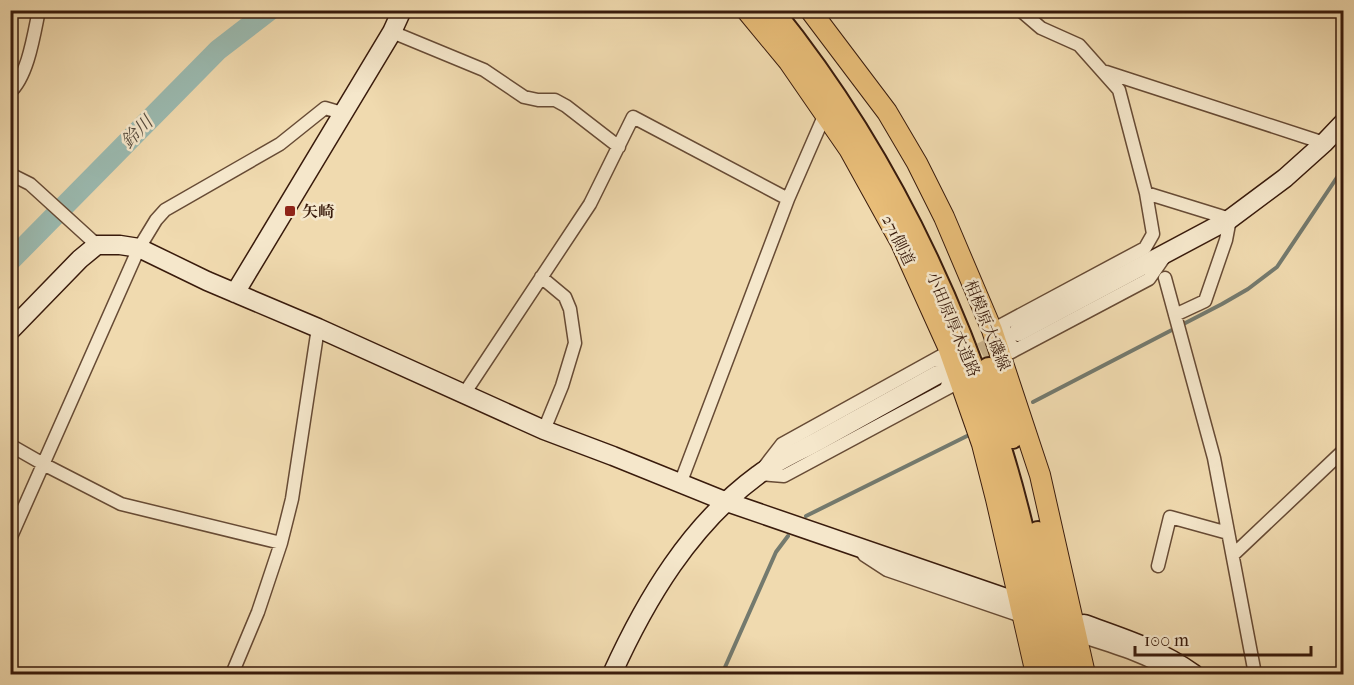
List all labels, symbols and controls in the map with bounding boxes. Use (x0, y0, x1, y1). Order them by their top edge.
water label: 鈴川 (117, 111, 159, 153)
place label: 矢崎 (302, 202, 335, 221)
marker: 矢崎 (283, 204, 297, 218)
street label: 271側道 (878, 212, 919, 269)
street label: 小田原厚木道路 (923, 269, 984, 379)
street label: 相模原大磯線 (961, 277, 1014, 373)
scale bar (1135, 619, 1310, 657)
text: 100 m (1144, 630, 1189, 651)

